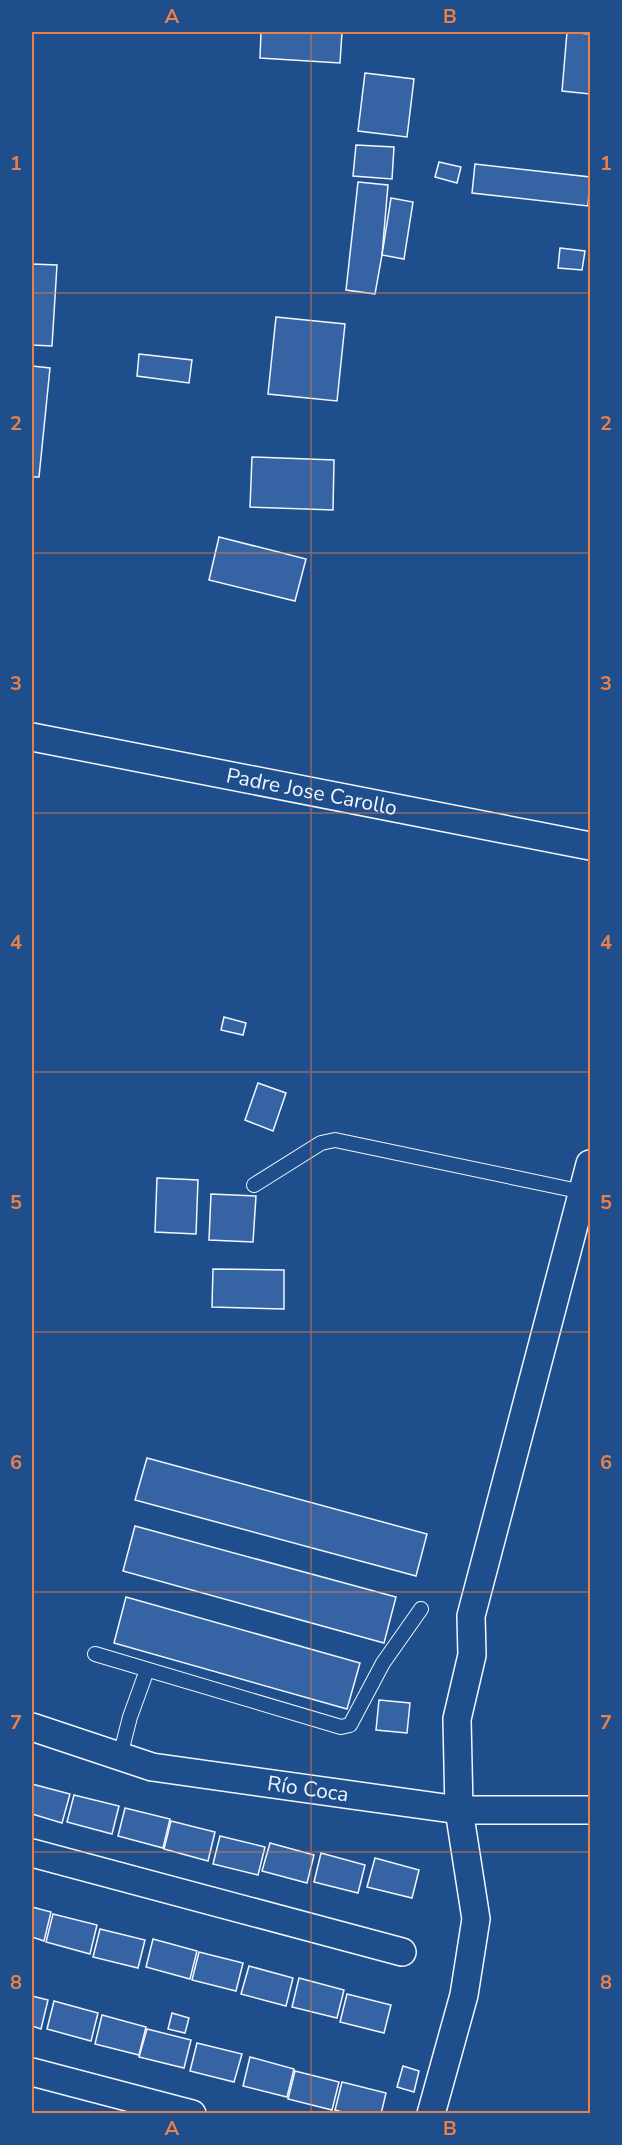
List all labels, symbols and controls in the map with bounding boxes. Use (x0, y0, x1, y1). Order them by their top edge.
text: A (165, 3, 180, 30)
text: B (443, 3, 457, 30)
text: 1 (10, 150, 22, 177)
text: 1 (600, 150, 612, 177)
text: 2 (10, 410, 22, 437)
text: 2 (600, 410, 612, 437)
text: 3 (10, 670, 22, 697)
text: 3 (600, 670, 612, 697)
street label: Padre Jose Carollo (224, 761, 399, 822)
text: 4 (10, 929, 22, 956)
text: 4 (600, 929, 612, 956)
text: 5 (10, 1189, 22, 1216)
text: 5 (600, 1189, 612, 1216)
text: 6 (10, 1449, 22, 1476)
text: 6 (600, 1449, 612, 1476)
text: 7 (10, 1709, 22, 1736)
text: 7 (600, 1709, 612, 1736)
street label: Río Coca (265, 1769, 350, 1808)
text: 8 (10, 1969, 22, 1996)
text: 8 (600, 1969, 612, 1996)
text: A (165, 2115, 180, 2142)
text: B (443, 2115, 457, 2142)

